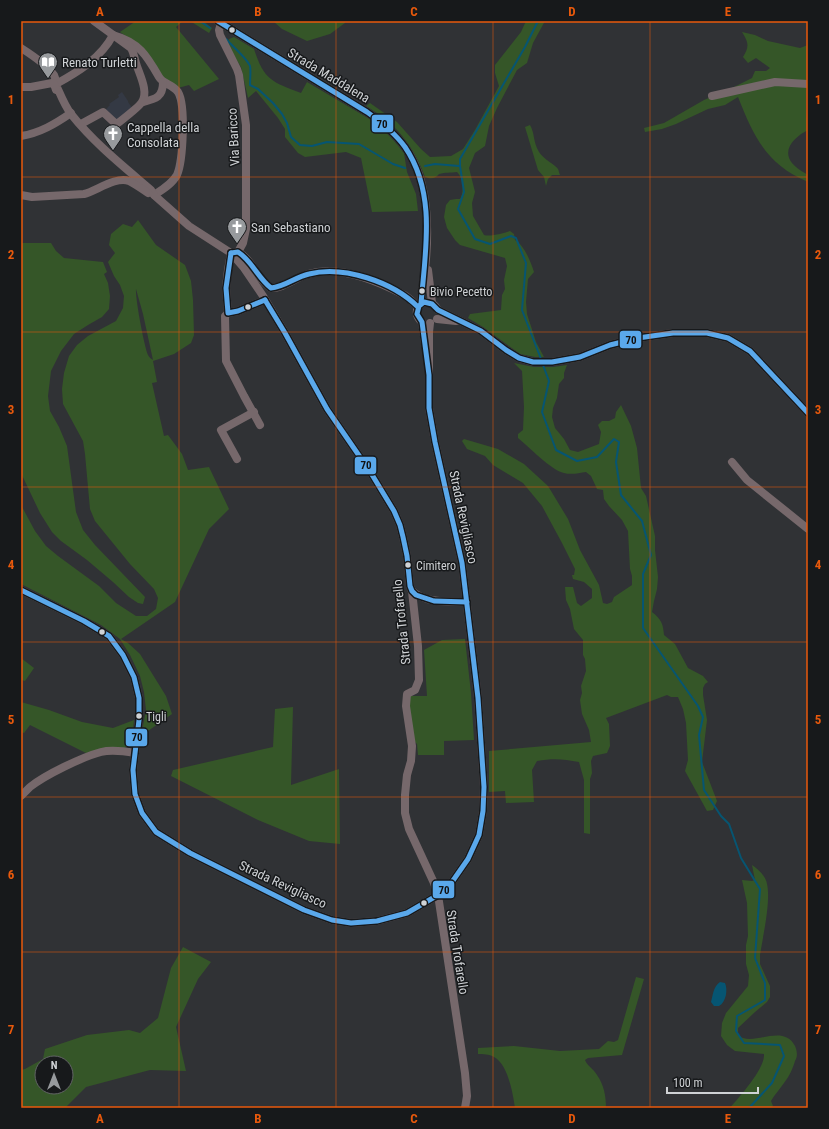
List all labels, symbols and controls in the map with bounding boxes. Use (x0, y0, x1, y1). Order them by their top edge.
text: A (96, 4, 104, 19)
text: B (254, 4, 262, 19)
text: C (410, 4, 418, 19)
text: D (568, 4, 576, 19)
text: E (725, 4, 732, 19)
unlabelled marker (227, 25, 237, 35)
street label: Strada Maddalena (285, 45, 372, 106)
library icon: Renato Turletti (37, 51, 59, 79)
place label: Renato Turletti (62, 55, 137, 70)
text: 1 (8, 92, 14, 107)
text: 1 (815, 92, 821, 107)
street label: Via Baricco (224, 107, 243, 166)
line badge: 70 (371, 114, 394, 133)
text: 70 (376, 118, 388, 131)
place label: Cappella della Consolata (127, 120, 199, 150)
church icon: Cappella della Consolata (102, 123, 124, 151)
church icon: San Sebastiano (226, 216, 248, 244)
place label: San Sebastiano (251, 220, 331, 235)
text: 2 (8, 247, 15, 262)
text: 2 (815, 247, 822, 262)
place label: Bivio Pecetto (430, 285, 492, 299)
marker: Bivio Pecetto (417, 286, 427, 296)
unlabelled marker (243, 302, 253, 312)
line badge: 70 (619, 330, 642, 349)
text: 70 (625, 334, 637, 347)
text: 3 (8, 402, 14, 417)
text: 3 (815, 402, 821, 417)
line badge: 70 (354, 456, 377, 475)
text: 70 (360, 459, 372, 472)
street label: Strada Revigliasco (446, 469, 481, 565)
text: 4 (8, 557, 15, 572)
text: 4 (815, 557, 822, 572)
place label: Cimitero (416, 559, 456, 573)
marker: Cimitero (403, 560, 413, 570)
street label: Strada Trofarello (390, 579, 413, 665)
unlabelled marker (97, 627, 107, 637)
place label: Tigli (146, 710, 166, 724)
marker: Tigli (134, 711, 144, 721)
text: 5 (8, 712, 15, 727)
text: 5 (815, 712, 822, 727)
line badge: 70 (125, 728, 148, 747)
text: 70 (131, 731, 143, 744)
street label: Strada Revigliasco (237, 858, 329, 911)
text: 6 (8, 867, 15, 882)
text: 6 (815, 867, 822, 882)
line badge: 70 (432, 880, 455, 899)
text: 70 (438, 884, 450, 897)
unlabelled marker (419, 898, 429, 908)
street label: Strada Trofarello (443, 909, 472, 995)
text: 7 (8, 1022, 15, 1037)
text: 7 (815, 1022, 822, 1037)
north arrow (34, 1055, 74, 1095)
text: N (51, 1059, 58, 1072)
scale bar (667, 1069, 758, 1095)
text: 100 m (673, 1076, 703, 1090)
text: A (96, 1111, 104, 1126)
text: B (254, 1111, 262, 1126)
text: C (410, 1111, 418, 1126)
text: D (568, 1111, 576, 1126)
text: E (725, 1111, 732, 1126)

